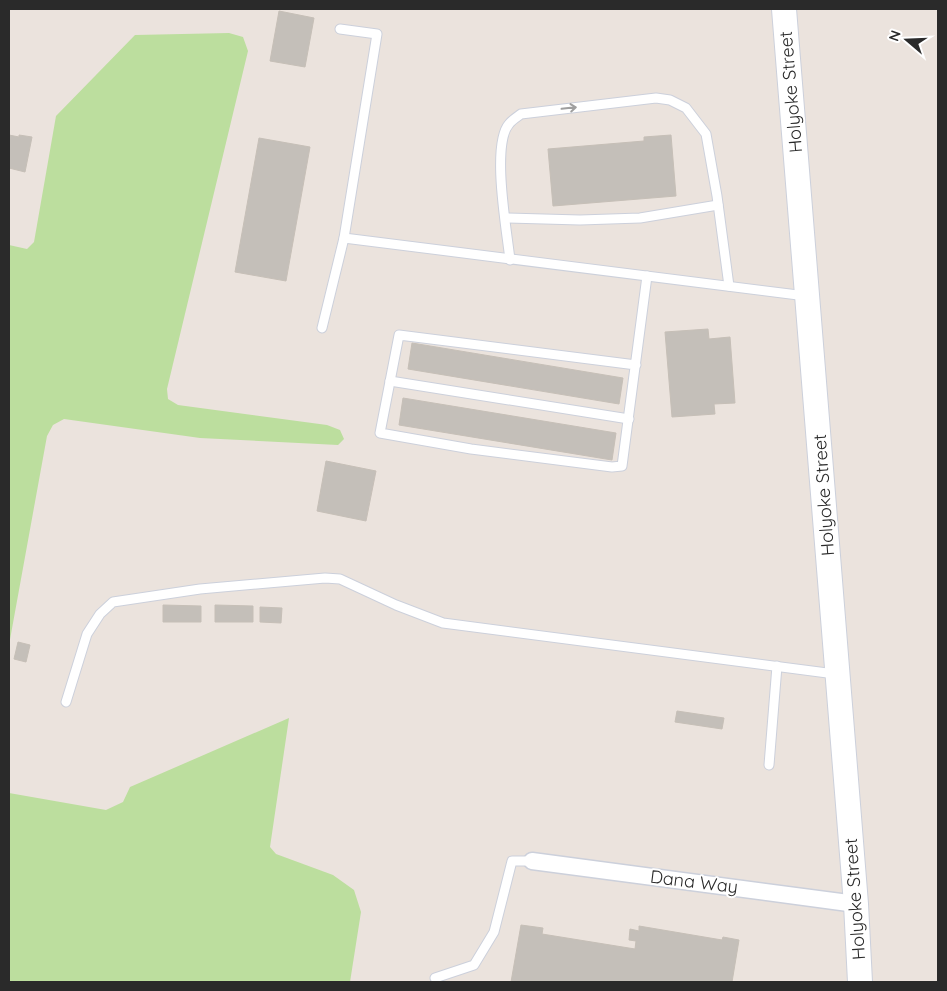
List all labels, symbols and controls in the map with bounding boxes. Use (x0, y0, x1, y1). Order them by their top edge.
north arrow (882, 15, 932, 65)
text: N (885, 28, 905, 44)
street label: Holyoke Street (774, 30, 807, 154)
one-way arrow (561, 103, 577, 113)
street label: Holyoke Street (808, 433, 839, 557)
street label: Holyoke Street (839, 837, 870, 961)
street label: Dana Way (649, 865, 739, 898)

